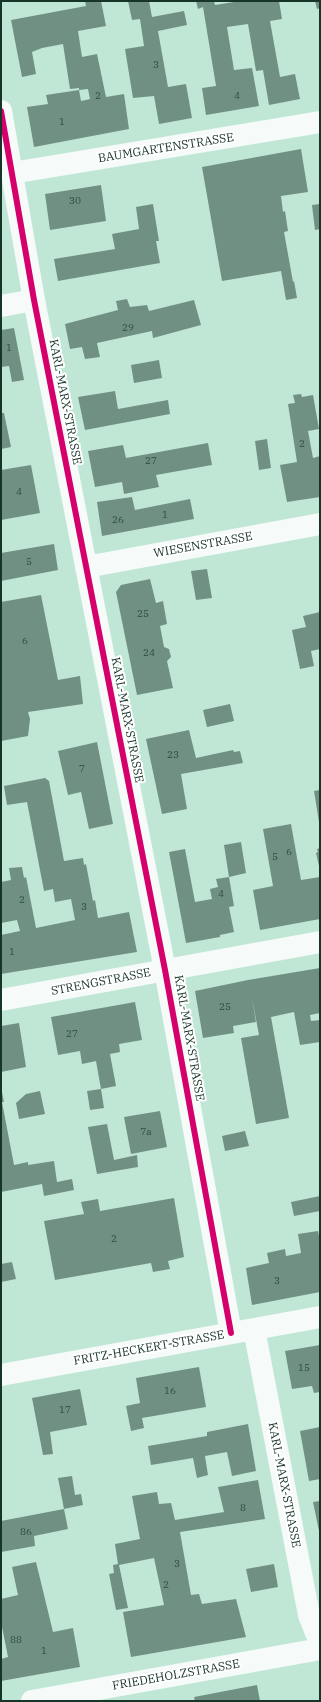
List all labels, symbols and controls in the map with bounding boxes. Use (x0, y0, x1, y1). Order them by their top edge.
house number: 3 (153, 59, 159, 71)
house number: 2 (95, 90, 101, 102)
house number: 4 (234, 90, 240, 102)
house number: 1 (59, 116, 65, 128)
street label: BAUMGARTENSTRASSE (97, 130, 235, 166)
house number: 30 (69, 195, 81, 207)
house number: 29 (122, 322, 134, 334)
street label: KARL-MARX-STRASSE (46, 338, 84, 466)
house number: 1 (6, 342, 12, 354)
house number: 2 (299, 438, 305, 450)
house number: 27 (145, 455, 157, 467)
house number: 4 (16, 486, 22, 498)
house number: 1 (162, 509, 168, 521)
house number: 26 (112, 514, 124, 526)
street label: WIESENSTRASSE (152, 529, 254, 561)
house number: 5 (26, 556, 32, 568)
house number: 25 (137, 608, 149, 620)
house number: 6 (22, 635, 28, 647)
house number: 24 (143, 647, 155, 659)
street label: KARL-MARX-STRASSE (108, 656, 146, 784)
house number: 23 (167, 749, 179, 761)
house number: 7 (79, 763, 85, 775)
house number: 6 (286, 846, 292, 858)
house number: 5 (272, 851, 278, 863)
house number: 4 (218, 888, 224, 900)
house number: 2 (19, 894, 25, 906)
house number: 3 (81, 901, 87, 913)
house number: 1 (9, 946, 15, 958)
street label: STRENGSTRASSE (50, 965, 152, 999)
street label: KARL-MARX-STRASSE (171, 974, 207, 1102)
house number: 25 (219, 1001, 231, 1013)
house number: 27 (66, 1028, 78, 1040)
house number: 7a (140, 1126, 152, 1138)
house number: 2 (111, 1233, 117, 1245)
house number: 3 (274, 1275, 280, 1287)
street label: FRITZ-HECKERT-STRASSE (72, 1328, 226, 1368)
house number: 15 (298, 1362, 310, 1374)
house number: 16 (164, 1385, 176, 1397)
house number: 17 (59, 1404, 71, 1416)
street label: KARL-MARX-STRASSE (265, 1421, 303, 1549)
house number: 8 (240, 1502, 246, 1514)
house number: 86 (20, 1526, 32, 1538)
house number: 3 (174, 1558, 180, 1570)
house number: 2 (163, 1579, 169, 1591)
house number: 88 (10, 1634, 22, 1646)
house number: 1 (41, 1645, 47, 1657)
street label: FRIEDEHOLZSTRASSE (111, 1657, 241, 1693)

